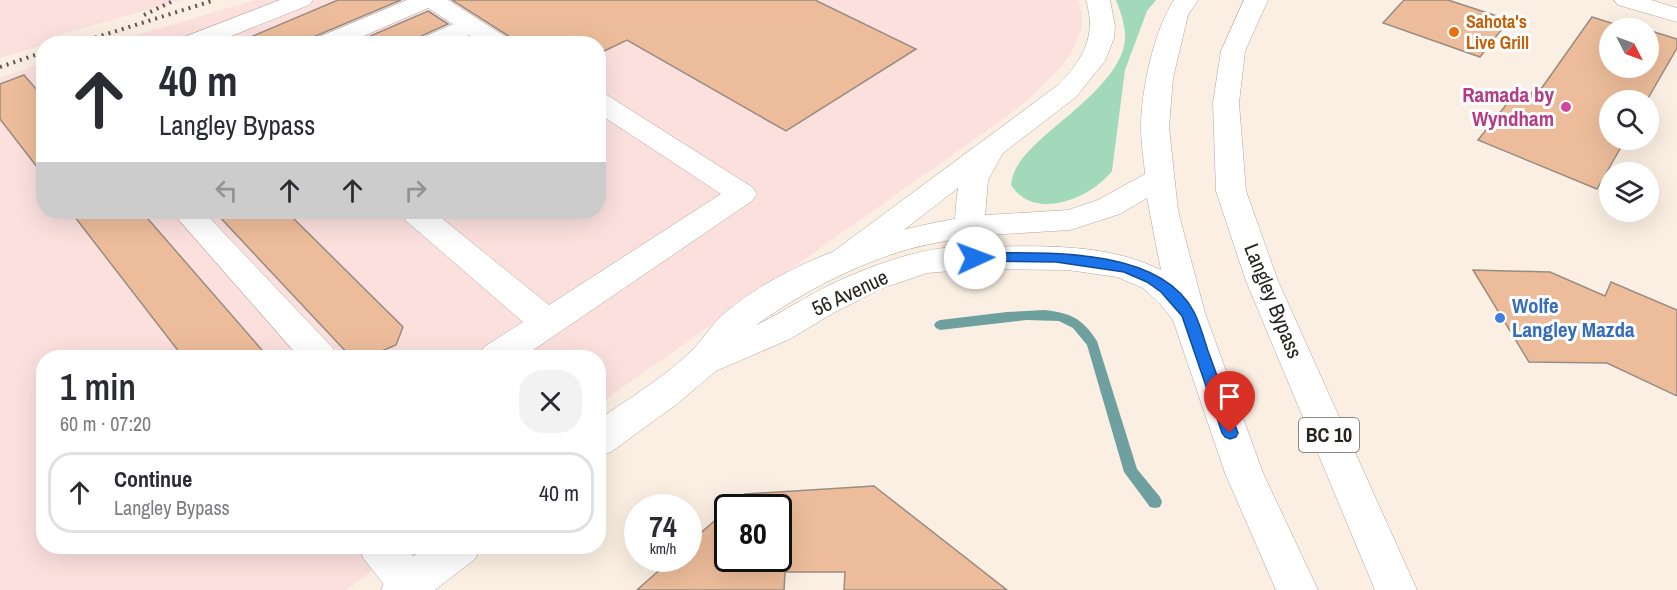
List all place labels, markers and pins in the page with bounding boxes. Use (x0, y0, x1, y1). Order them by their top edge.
place label: Sahota's Live Grill (1466, 9, 1529, 55)
marker: Sahota's Live Grill (1447, 25, 1461, 39)
place label: Ramada by Wyndham (1462, 80, 1554, 133)
marker: Ramada by Wyndham (1559, 100, 1573, 114)
place label: Wolfe Langley Mazda (1512, 291, 1635, 344)
marker: Wolfe Langley Mazda (1493, 311, 1507, 325)
pin (1204, 371, 1255, 433)

